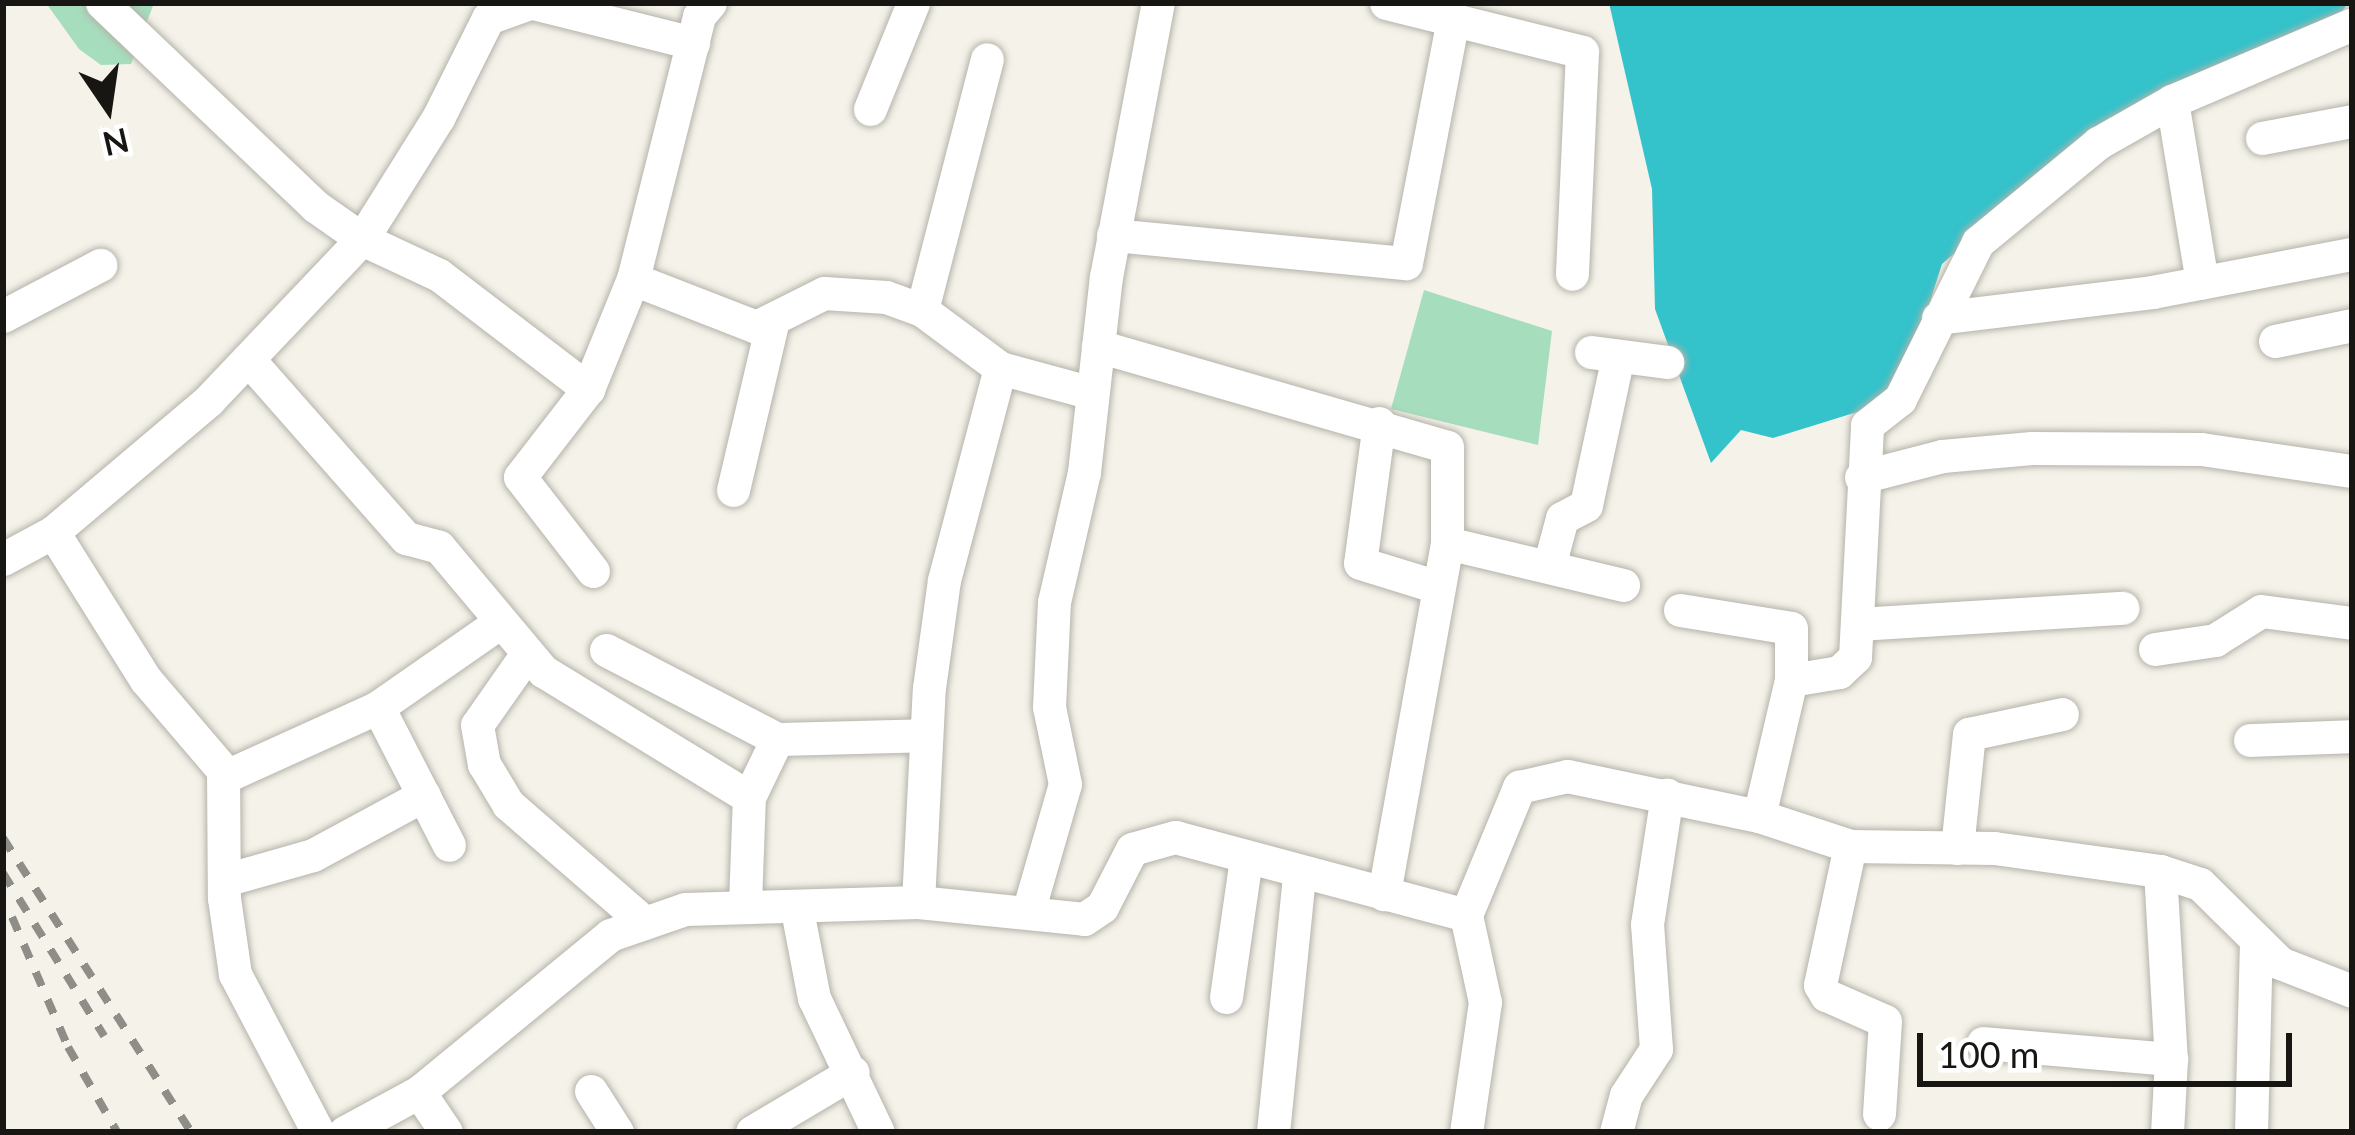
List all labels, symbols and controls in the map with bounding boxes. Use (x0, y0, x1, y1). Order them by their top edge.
north arrow (48, 48, 168, 168)
text: N (99, 121, 133, 165)
scale bar (1923, 1009, 2298, 1083)
text: 100 m (1938, 1032, 2039, 1076)

